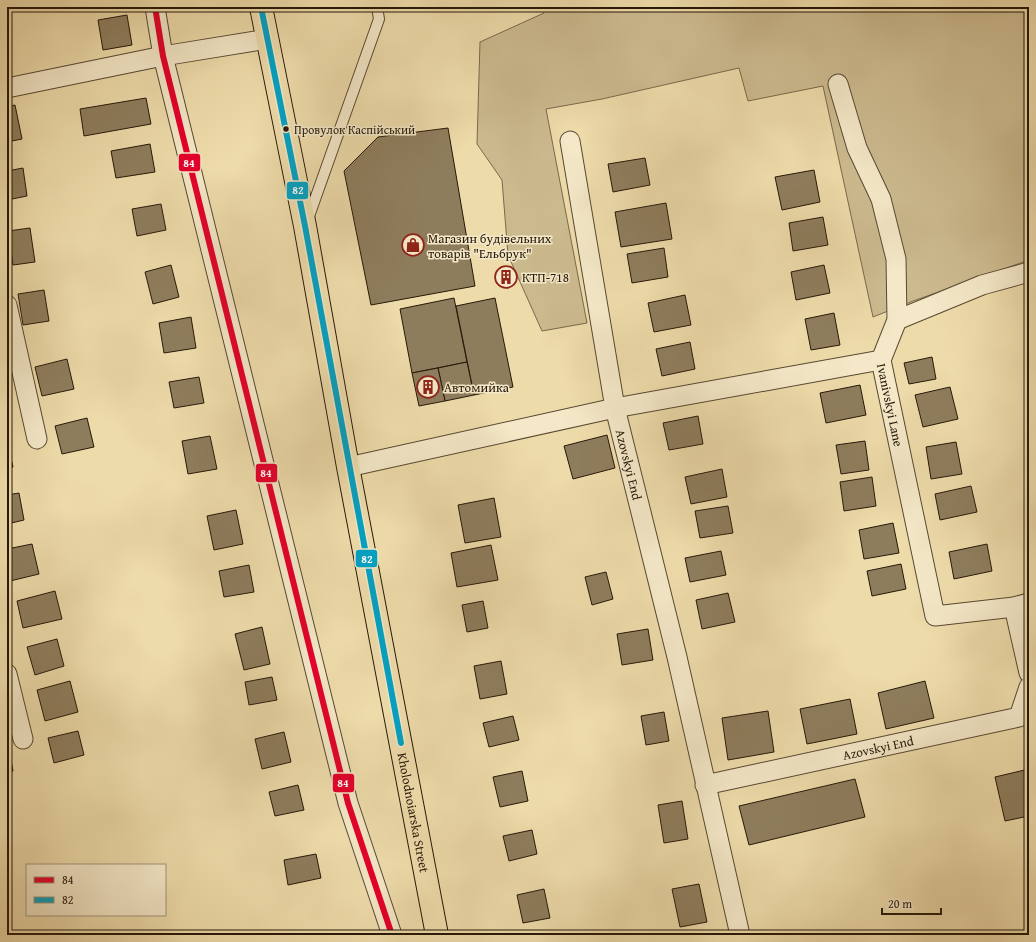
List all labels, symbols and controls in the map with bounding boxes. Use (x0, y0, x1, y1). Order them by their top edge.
place label: Провулок Каспійський (294, 121, 415, 138)
marker: Провулок Каспійський (281, 124, 291, 134)
line badge: 84 (178, 153, 201, 172)
text: 84 (183, 155, 195, 171)
line badge: 82 (286, 181, 309, 200)
text: 82 (292, 182, 304, 198)
place label: Магазин будівельних товарів "Ельбрук" (428, 229, 552, 263)
shop icon: Магазин будівельних товарів "Ельбрук" (400, 232, 426, 258)
building icon: КТП-718 (493, 264, 519, 290)
place label: КТП-718 (522, 268, 569, 287)
street label: Ivanivskyi Lane (872, 362, 908, 448)
building icon: Автомийка (415, 374, 441, 400)
place label: Автомийка (444, 378, 510, 397)
street label: Azovskyi End (611, 427, 647, 502)
line badge: 84 (255, 463, 278, 483)
text: 84 (260, 465, 272, 481)
line badge: 82 (355, 549, 378, 568)
text: 82 (361, 551, 373, 567)
street label: Azovskyi End (841, 731, 915, 765)
street label: Kholodnoiarska Street (393, 751, 434, 875)
line badge: 84 (332, 773, 355, 793)
text: 84 (337, 775, 349, 791)
legend (26, 864, 166, 916)
text: 84 (62, 871, 74, 888)
scale bar (882, 890, 941, 916)
text: 82 (62, 891, 74, 908)
text: 20 m (888, 895, 912, 912)

